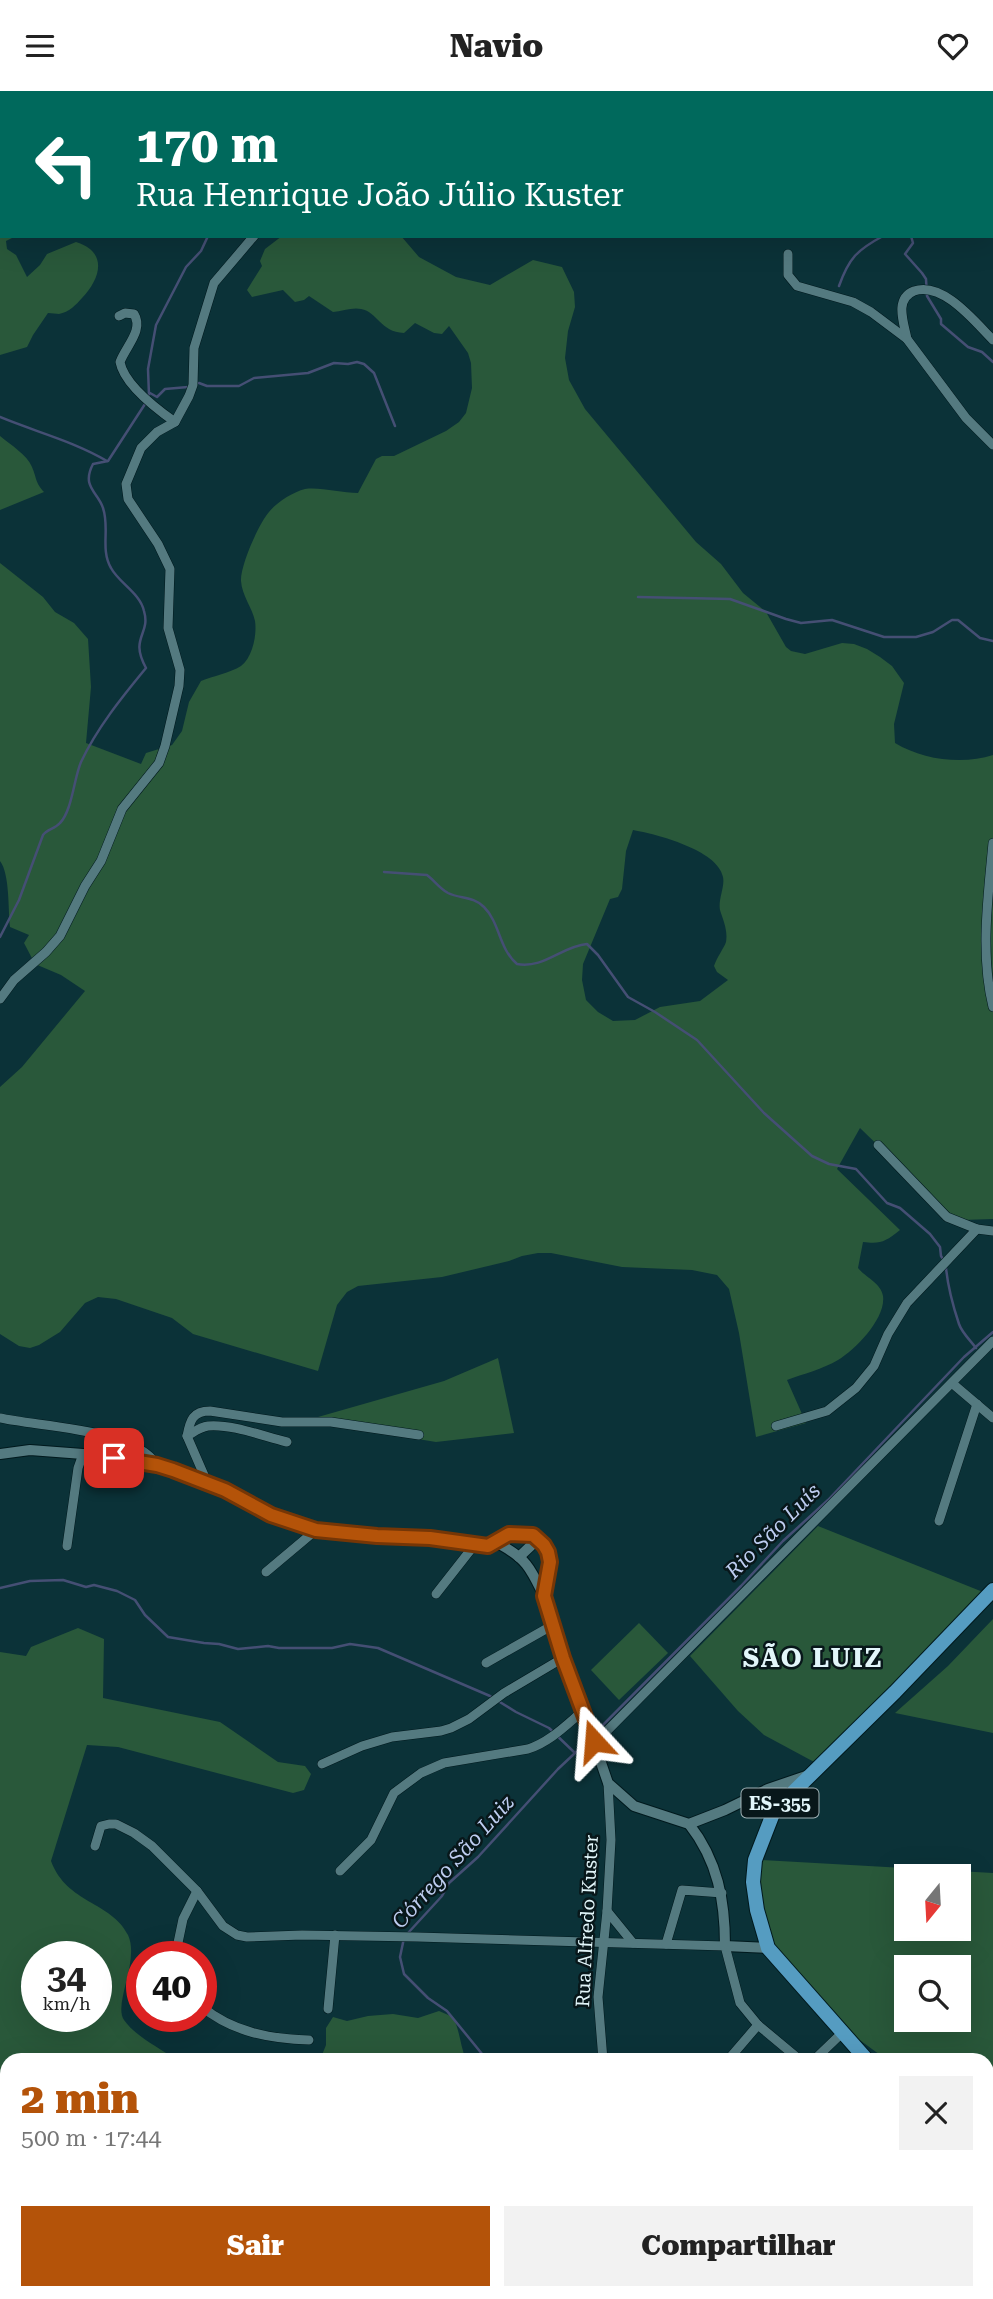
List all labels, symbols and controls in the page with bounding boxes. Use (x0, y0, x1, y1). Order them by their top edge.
icon: menu (21, 27, 59, 65)
text: Navio (450, 27, 543, 65)
icon: heart (934, 27, 972, 65)
text: 170 m (136, 117, 278, 174)
icon: left (21, 119, 112, 210)
text: Rua Henrique João Júlio Kuster (136, 176, 624, 214)
pin (84, 1428, 144, 1488)
icon: arrive (95, 1439, 133, 1477)
water label: Rio São Luís (720, 1479, 825, 1584)
district label: SÃO LUIZ (743, 1642, 883, 1673)
position arrow (557, 1704, 631, 1778)
road number: ES-355 (742, 1789, 818, 1818)
water label: Córrego São Luiz (387, 1790, 519, 1933)
street label: Rua Alfredo Kuster (571, 1834, 603, 2008)
north arrow (894, 1864, 971, 1941)
map controls (894, 1864, 971, 2032)
speed limit sign: 40 (126, 1941, 217, 2032)
button: search (894, 1955, 971, 2032)
text: 34 (47, 1957, 86, 1998)
text: km/h (42, 1993, 91, 2014)
text: 2 min (21, 2074, 139, 2123)
button: close (899, 2076, 973, 2150)
text: 500 m · 17:44 (21, 2125, 161, 2152)
button: Sair (21, 2206, 490, 2286)
button: Compartilhar (504, 2206, 973, 2286)

